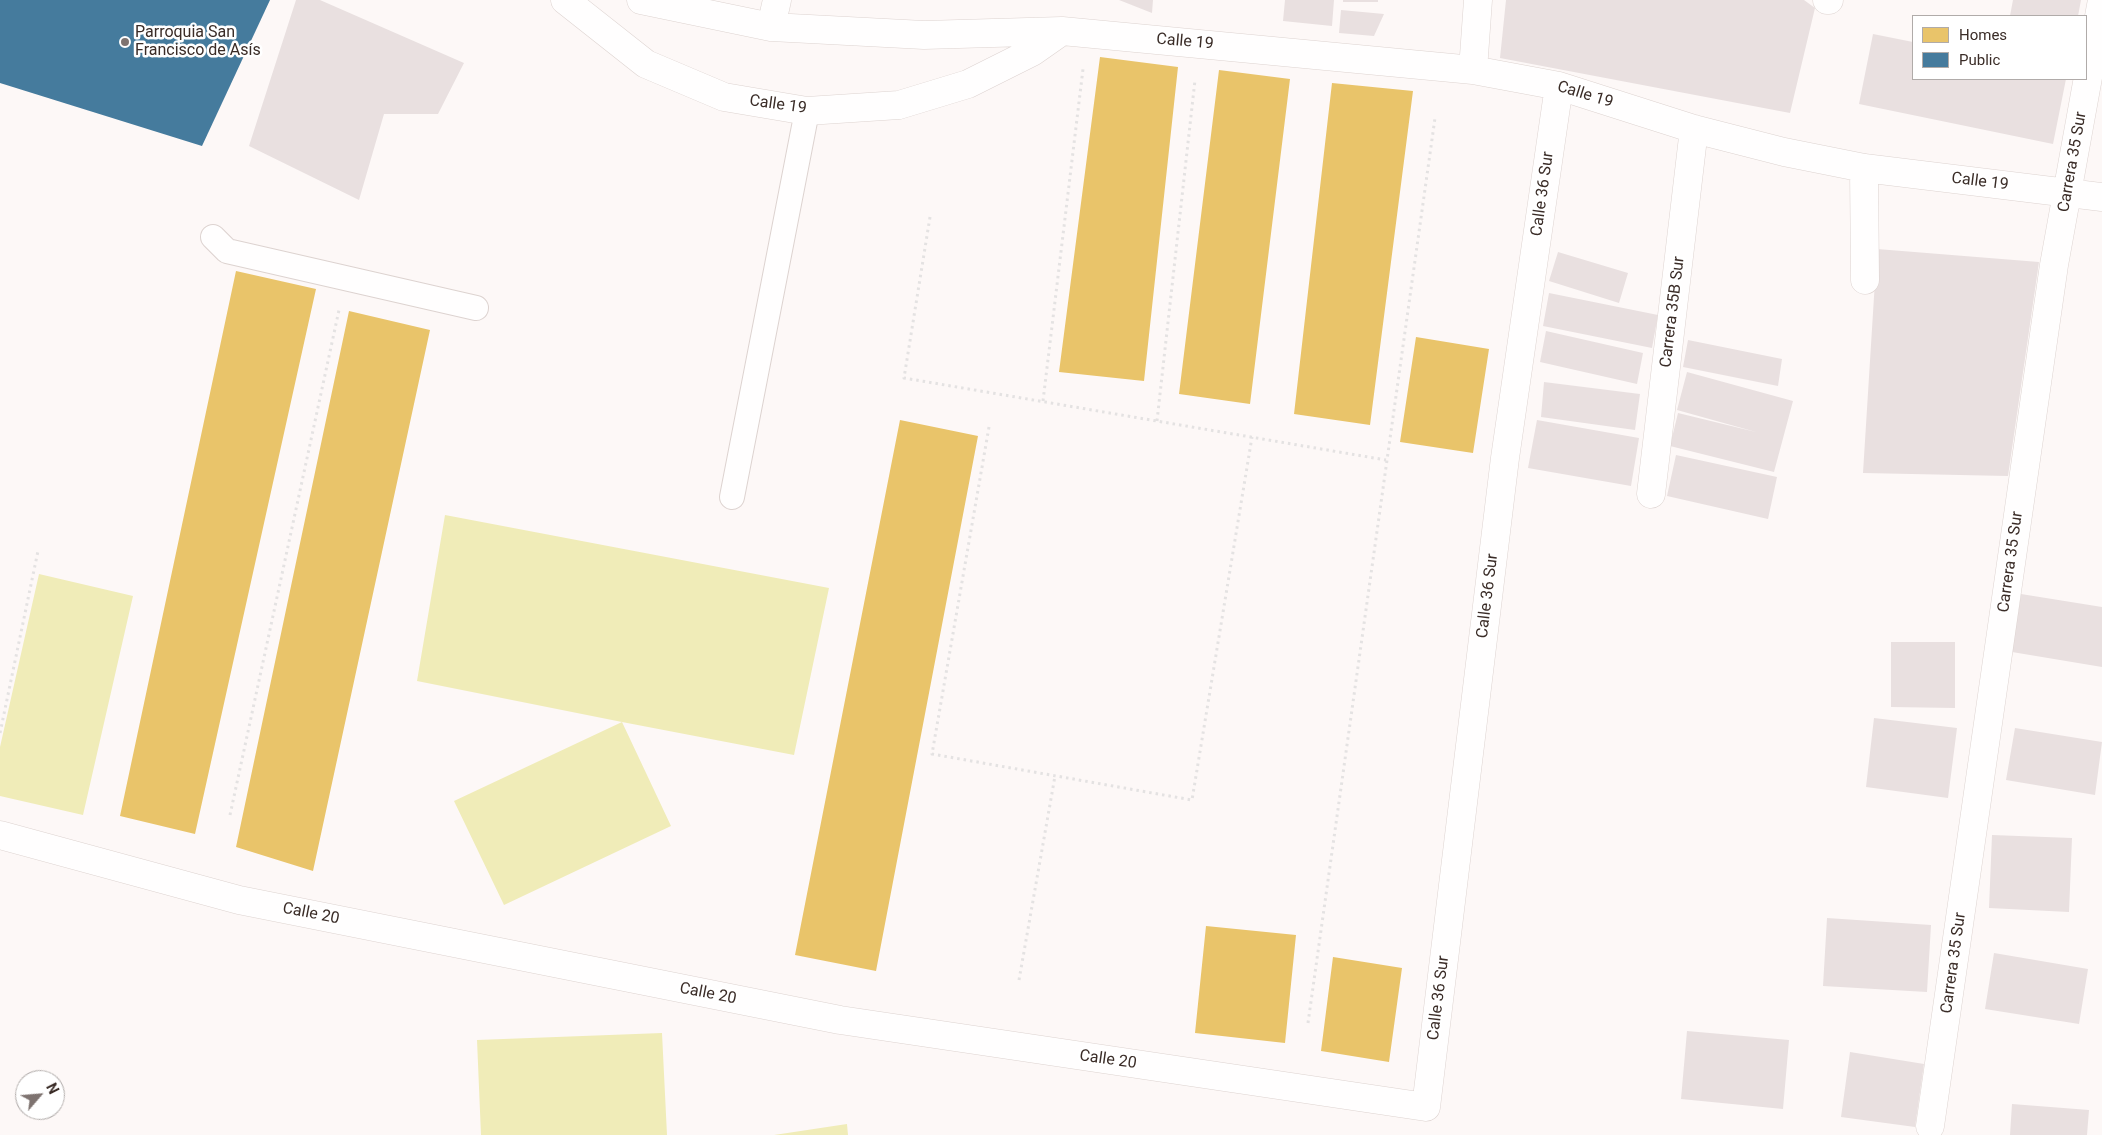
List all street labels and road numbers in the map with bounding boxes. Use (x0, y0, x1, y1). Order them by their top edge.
street label: Calle 19 (1156, 30, 1214, 54)
street label: Calle 19 (1555, 77, 1615, 113)
street label: Calle 19 (748, 92, 808, 118)
street label: Carrera 35 Sur (2055, 110, 2091, 214)
street label: Calle 36 Sur (1528, 151, 1558, 237)
street label: Calle 19 (1950, 169, 2010, 195)
street label: Carrera 35B Sur (1657, 255, 1689, 369)
street label: Carrera 35 Sur (1994, 510, 2028, 614)
street label: Calle 36 Sur (1473, 553, 1503, 639)
street label: Calle 20 (281, 899, 341, 929)
street label: Carrera 35 Sur (1937, 911, 1971, 1015)
street label: Calle 36 Sur (1424, 955, 1454, 1041)
street label: Calle 20 (678, 979, 738, 1009)
street label: Calle 20 (1078, 1047, 1138, 1073)

